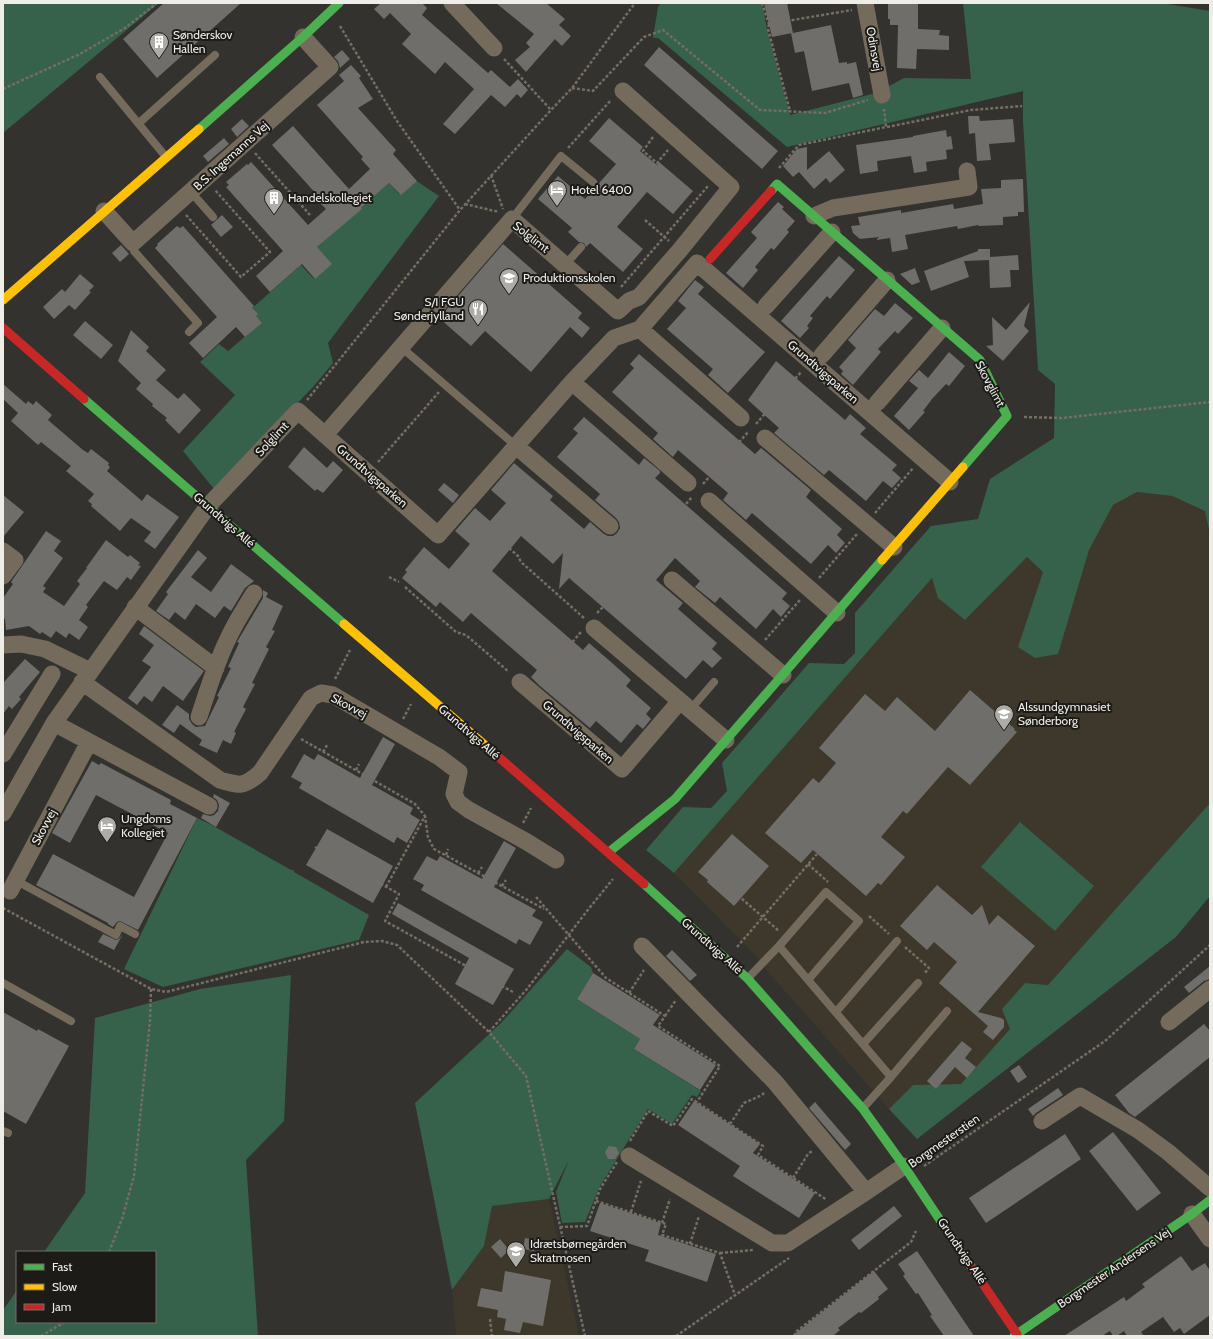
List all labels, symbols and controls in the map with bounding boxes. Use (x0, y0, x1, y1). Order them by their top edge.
street label: Odinsvej (863, 26, 886, 72)
place label: Sønderskov Hallen (173, 27, 232, 56)
building icon: Sønderskov Hallen (148, 31, 170, 59)
street label: B.S. Ingemanns Vej (190, 118, 271, 193)
hotel icon: Hotel 6400 (546, 179, 568, 207)
place label: Hotel 6400 (571, 182, 632, 197)
building icon: Handelskollegiet (263, 187, 285, 215)
place label: Handelskollegiet (288, 190, 372, 205)
street label: Solglimt (510, 218, 553, 256)
school or university icon: Produktionsskolen (498, 267, 520, 295)
place label: Produktionsskolen (523, 270, 616, 285)
place label: S/I FGU Sønderjylland (394, 294, 464, 323)
restaurant icon: S/I FGU Sønderjylland (467, 298, 489, 326)
street label: Grundtvigsparken (785, 337, 862, 407)
street label: Skovglimt (972, 358, 1009, 409)
street label: Solglimt (252, 418, 292, 459)
street label: Grundtvigsparken (334, 441, 411, 511)
street label: Grundtvigs Allé (190, 489, 258, 550)
street label: Skovvej (329, 690, 370, 721)
street label: Grundtvigsparken (540, 697, 617, 767)
place label: Alssundgymnasiet Sønderborg (1018, 699, 1110, 728)
street label: Grundtvigs Allé (435, 701, 503, 762)
school or university icon: Alssundgymnasiet Sønderborg (993, 703, 1015, 731)
street label: Skovvej (28, 806, 59, 847)
place label: Ungdoms Kollegiet (121, 811, 171, 840)
hotel icon: Ungdoms Kollegiet (96, 815, 118, 843)
street label: Grundtvigs Allé (679, 914, 746, 977)
street label: Borgmesterstien (905, 1110, 982, 1171)
street label: Grundtvigs Allé (935, 1215, 990, 1287)
street label: Borgmester Andersens Vej (1054, 1224, 1173, 1311)
place label: Idrætsbørnegården Skratmosen (530, 1236, 627, 1265)
school or university icon: Idrætsbørnegården Skratmosen (505, 1240, 527, 1268)
legend (16, 1251, 156, 1323)
text: Fast (52, 1259, 72, 1274)
text: Slow (52, 1279, 77, 1294)
text: Jam (51, 1299, 71, 1314)

